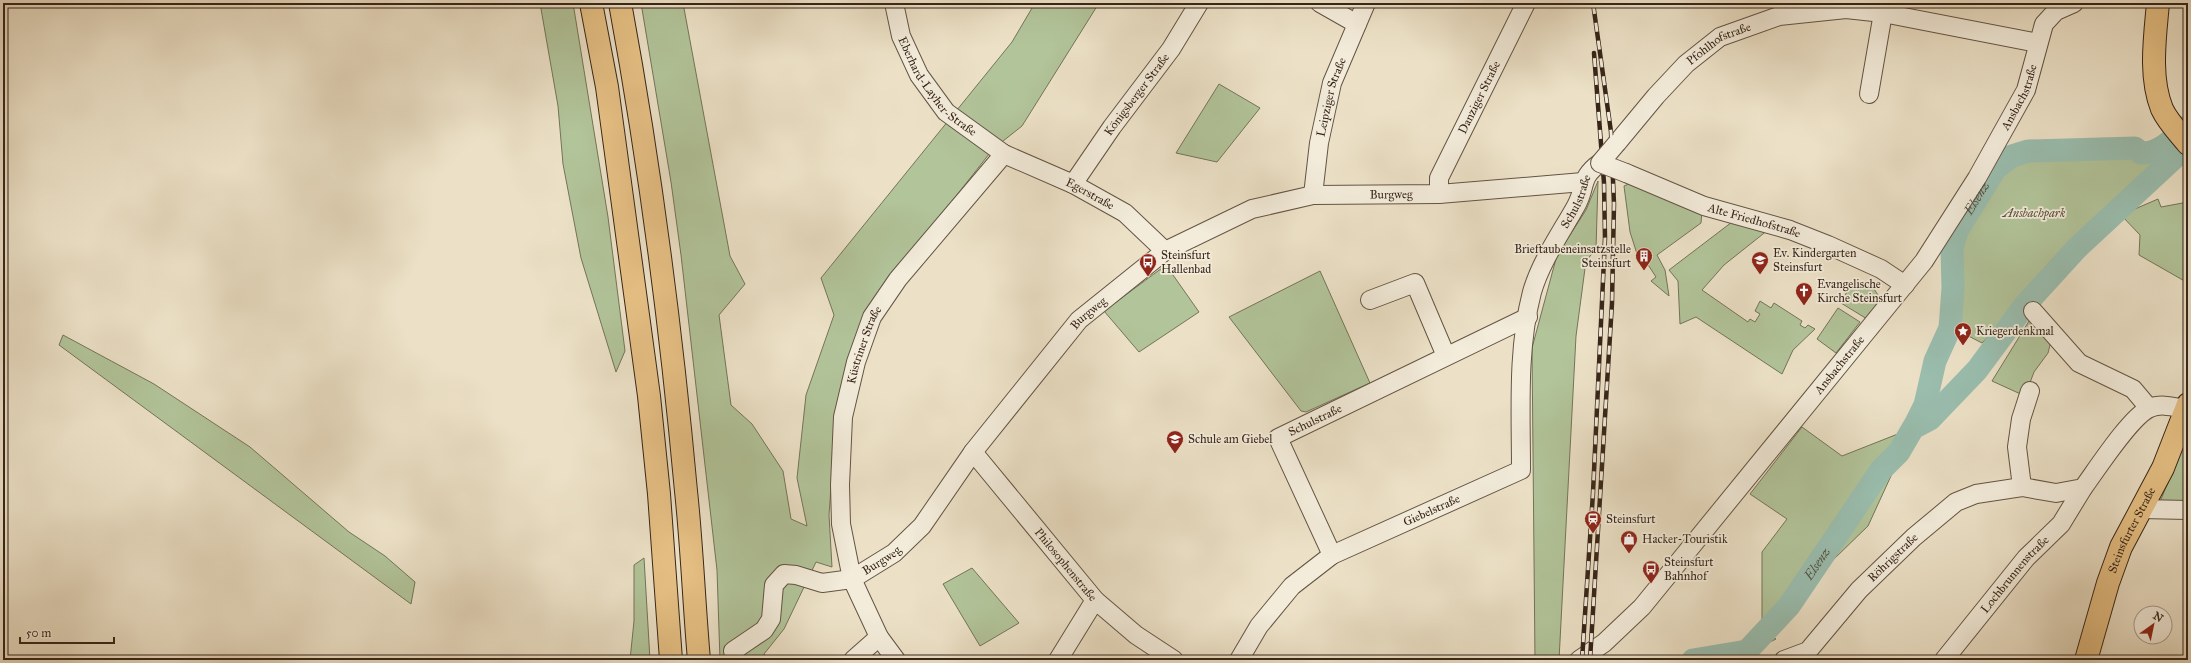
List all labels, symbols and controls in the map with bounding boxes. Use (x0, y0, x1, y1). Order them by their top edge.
street label: Pfohlhofstraße (1684, 20, 1753, 68)
street label: Eberhard-Layher-Straße (895, 34, 979, 139)
street label: Königsberger Straße (1101, 51, 1172, 138)
street label: Leipziger Straße (1314, 55, 1349, 138)
street label: Danziger Straße (1455, 59, 1503, 136)
street label: Ansbachstraße (1998, 63, 2040, 133)
street label: Schulstraße (1558, 172, 1594, 231)
street label: Egerstraße (1064, 175, 1117, 213)
water label: Elsenz (1960, 179, 1994, 219)
street label: Burgweg (1370, 187, 1413, 202)
street label: Alte Friedhofstraße (1705, 200, 1803, 241)
park label: Ansbachpark (2001, 206, 2066, 221)
place label: Brieftaubeneinsatzstelle Steinsfurt (1514, 242, 1632, 270)
building icon: Brieftaubeneinsatzstelle Steinsfurt (1634, 246, 1654, 271)
place label: Ev. Kindergarten Steinsfurt (1773, 246, 1857, 274)
place label: Steinsfurt Hallenbad (1161, 248, 1211, 276)
school or university icon: Ev. Kindergarten Steinsfurt (1750, 250, 1770, 275)
bus stop icon: Steinsfurt Hallenbad (1138, 252, 1158, 277)
place label: Evangelische Kirche Steinsfurt (1817, 277, 1903, 305)
church icon: Evangelische Kirche Steinsfurt (1794, 281, 1814, 306)
street label: Burgweg (1067, 294, 1110, 332)
street label: Küstriner Straße (844, 303, 884, 385)
place icon: Kriegerdenkmal (1953, 321, 1973, 346)
place label: Kriegerdenkmal (1976, 324, 2055, 339)
street label: Ansbachstraße (1811, 333, 1867, 398)
street label: Schulstraße (1286, 401, 1344, 439)
school or university icon: Schule am Giebel (1165, 429, 1185, 454)
place label: Schule am Giebel (1188, 432, 1273, 446)
street label: Steinsfurter Straße (2105, 485, 2158, 575)
street label: Giebelstraße (1401, 491, 1462, 529)
station icon: Steinsfurt (1583, 509, 1603, 534)
place label: Steinsfurt (1606, 512, 1656, 526)
street label: Philosophenstraße (1032, 525, 1100, 604)
shop icon: Hacker-Touristik (1619, 529, 1639, 554)
street label: Röhrigstraße (1865, 530, 1921, 585)
place label: Hacker-Touristik (1642, 532, 1728, 546)
street label: Lochbrunnenstraße (1978, 533, 2052, 616)
street label: Burgweg (860, 543, 905, 578)
water label: Elsenz (1800, 544, 1834, 584)
place label: Steinsfurt Bahnhof (1664, 555, 1714, 583)
bus stop icon: Steinsfurt Bahnhof (1641, 559, 1661, 584)
north arrow (2133, 605, 2173, 645)
text: N (2151, 609, 2166, 625)
scale bar (20, 619, 114, 645)
text: 50 m (26, 626, 51, 640)

